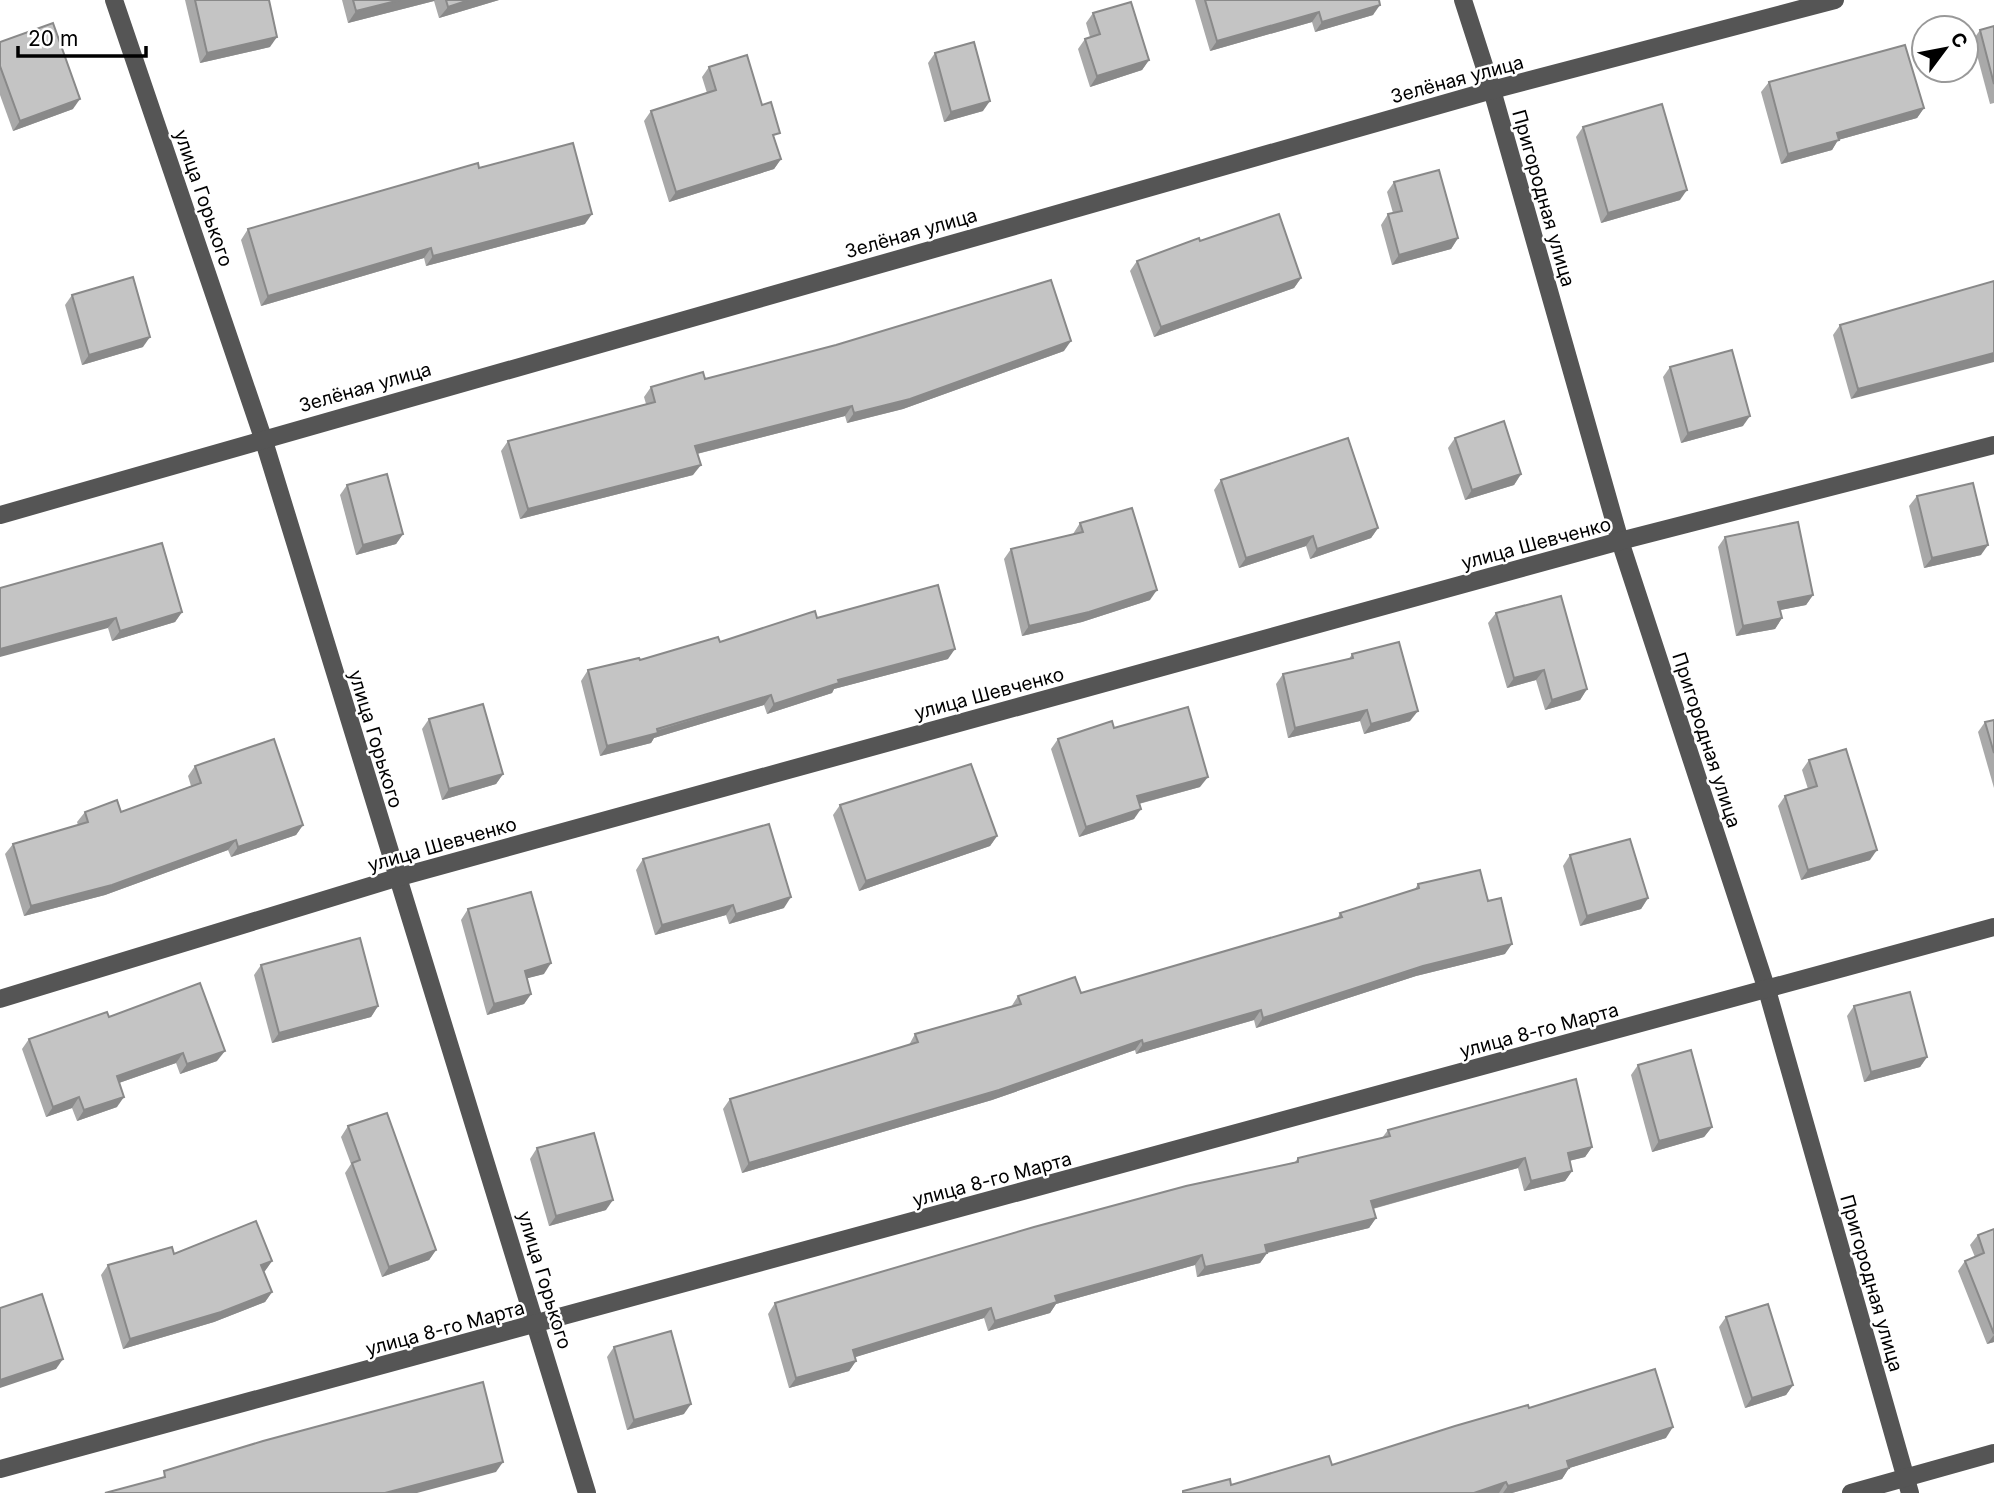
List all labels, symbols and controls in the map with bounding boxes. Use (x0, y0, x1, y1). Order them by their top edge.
scale bar (18, 14, 145, 58)
north arrow (1910, 14, 1980, 84)
text: 20 m (28, 26, 78, 51)
text: С (1946, 28, 1972, 52)
street label: Зелёная улица (1388, 51, 1526, 108)
street label: Пригородная улица (1507, 107, 1580, 289)
street label: улица Горького (169, 127, 238, 270)
street label: Зелёная улица (842, 204, 980, 263)
street label: Зелёная улица (296, 358, 434, 417)
street label: улица Шевченко (1459, 512, 1613, 575)
street label: Пригородная улица (1667, 650, 1746, 831)
street label: улица Шевченко (912, 662, 1066, 725)
street label: улица Горького (344, 667, 407, 811)
street label: улица Шевченко (365, 812, 519, 877)
street label: улица 8-го Марта (1457, 998, 1621, 1063)
street label: улица 8-го Марта (910, 1147, 1074, 1212)
street label: Пригородная улица (1835, 1192, 1908, 1374)
street label: улица Горького (513, 1208, 576, 1352)
street label: улица 8-го Марта (363, 1296, 527, 1361)

